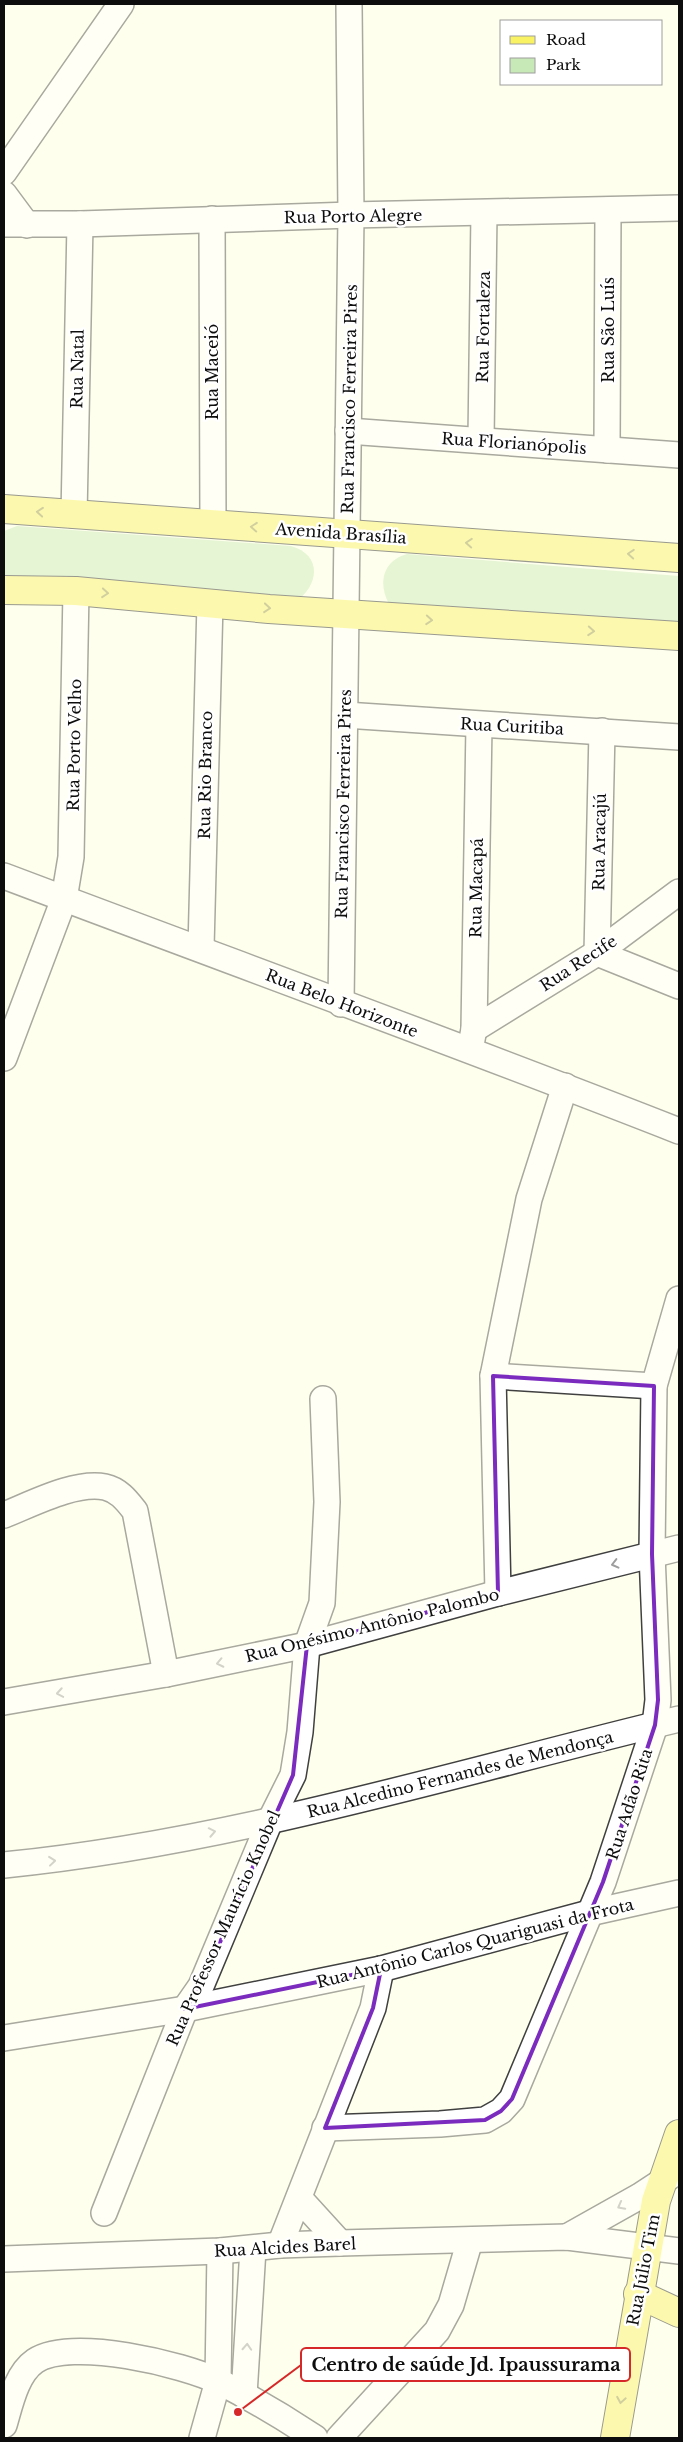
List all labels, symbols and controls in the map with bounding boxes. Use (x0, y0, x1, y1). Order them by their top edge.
legend (500, 20, 663, 85)
text: Road (546, 30, 586, 49)
text: Park (546, 55, 582, 74)
street label: Rua Porto Alegre (284, 205, 422, 227)
street label: Rua Fortaleza (472, 271, 494, 383)
street label: Rua São Luís (598, 277, 618, 383)
street label: Rua Francisco Ferreira Pires (337, 284, 361, 514)
street label: Rua Maceió (202, 324, 222, 420)
street label: Rua Natal (66, 329, 88, 409)
street label: Rua Florianópolis (441, 428, 587, 458)
one-way arrow (35, 507, 43, 518)
street label: Avenida Brasília (274, 518, 407, 548)
one-way arrow (250, 522, 258, 533)
one-way arrow (464, 537, 472, 548)
one-way arrow (626, 549, 634, 560)
one-way arrow (101, 587, 109, 598)
one-way arrow (263, 603, 271, 614)
one-way arrow (425, 614, 433, 625)
one-way arrow (587, 625, 595, 636)
street label: Rua Porto Velho (63, 678, 85, 812)
street label: Rua Francisco Ferreira Pires (331, 689, 355, 919)
street label: Rua Rio Branco (194, 711, 216, 839)
street label: Rua Curitiba (460, 713, 565, 739)
street label: Rua Aracajú (588, 793, 610, 891)
street label: Rua Macapá (465, 838, 487, 938)
street label: Rua Recife (536, 931, 620, 995)
street label: Rua Belo Horizonte (263, 965, 421, 1041)
one-way arrow (611, 1558, 619, 1568)
street label: Rua Onésimo Antônio Palombo (243, 1584, 501, 1666)
one-way arrow (215, 1657, 224, 1668)
one-way arrow (56, 1688, 65, 1698)
street label: Rua Alcedino Fernandes de Mendonça (305, 1726, 615, 1822)
street label: Rua Adão Rita (602, 1746, 656, 1862)
street label: Rua Professor Maurício Knobel (162, 1807, 284, 2049)
one-way arrow (208, 1828, 217, 1838)
one-way arrow (49, 1855, 57, 1866)
street label: Rua Antônio Carlos Quariguasi da Frota (314, 1894, 636, 1992)
one-way arrow (617, 2200, 626, 2210)
street label: Rua Júlio Tim (622, 2212, 664, 2328)
street label: Rua Alcides Barel (213, 2233, 357, 2261)
one-way arrow (242, 2342, 253, 2350)
callout: Centro de saúde Jd. Ipaussurama (301, 2348, 630, 2381)
text: Centro de saúde Jd. Ipaussurama (311, 2354, 621, 2376)
one-way arrow (617, 2396, 627, 2405)

